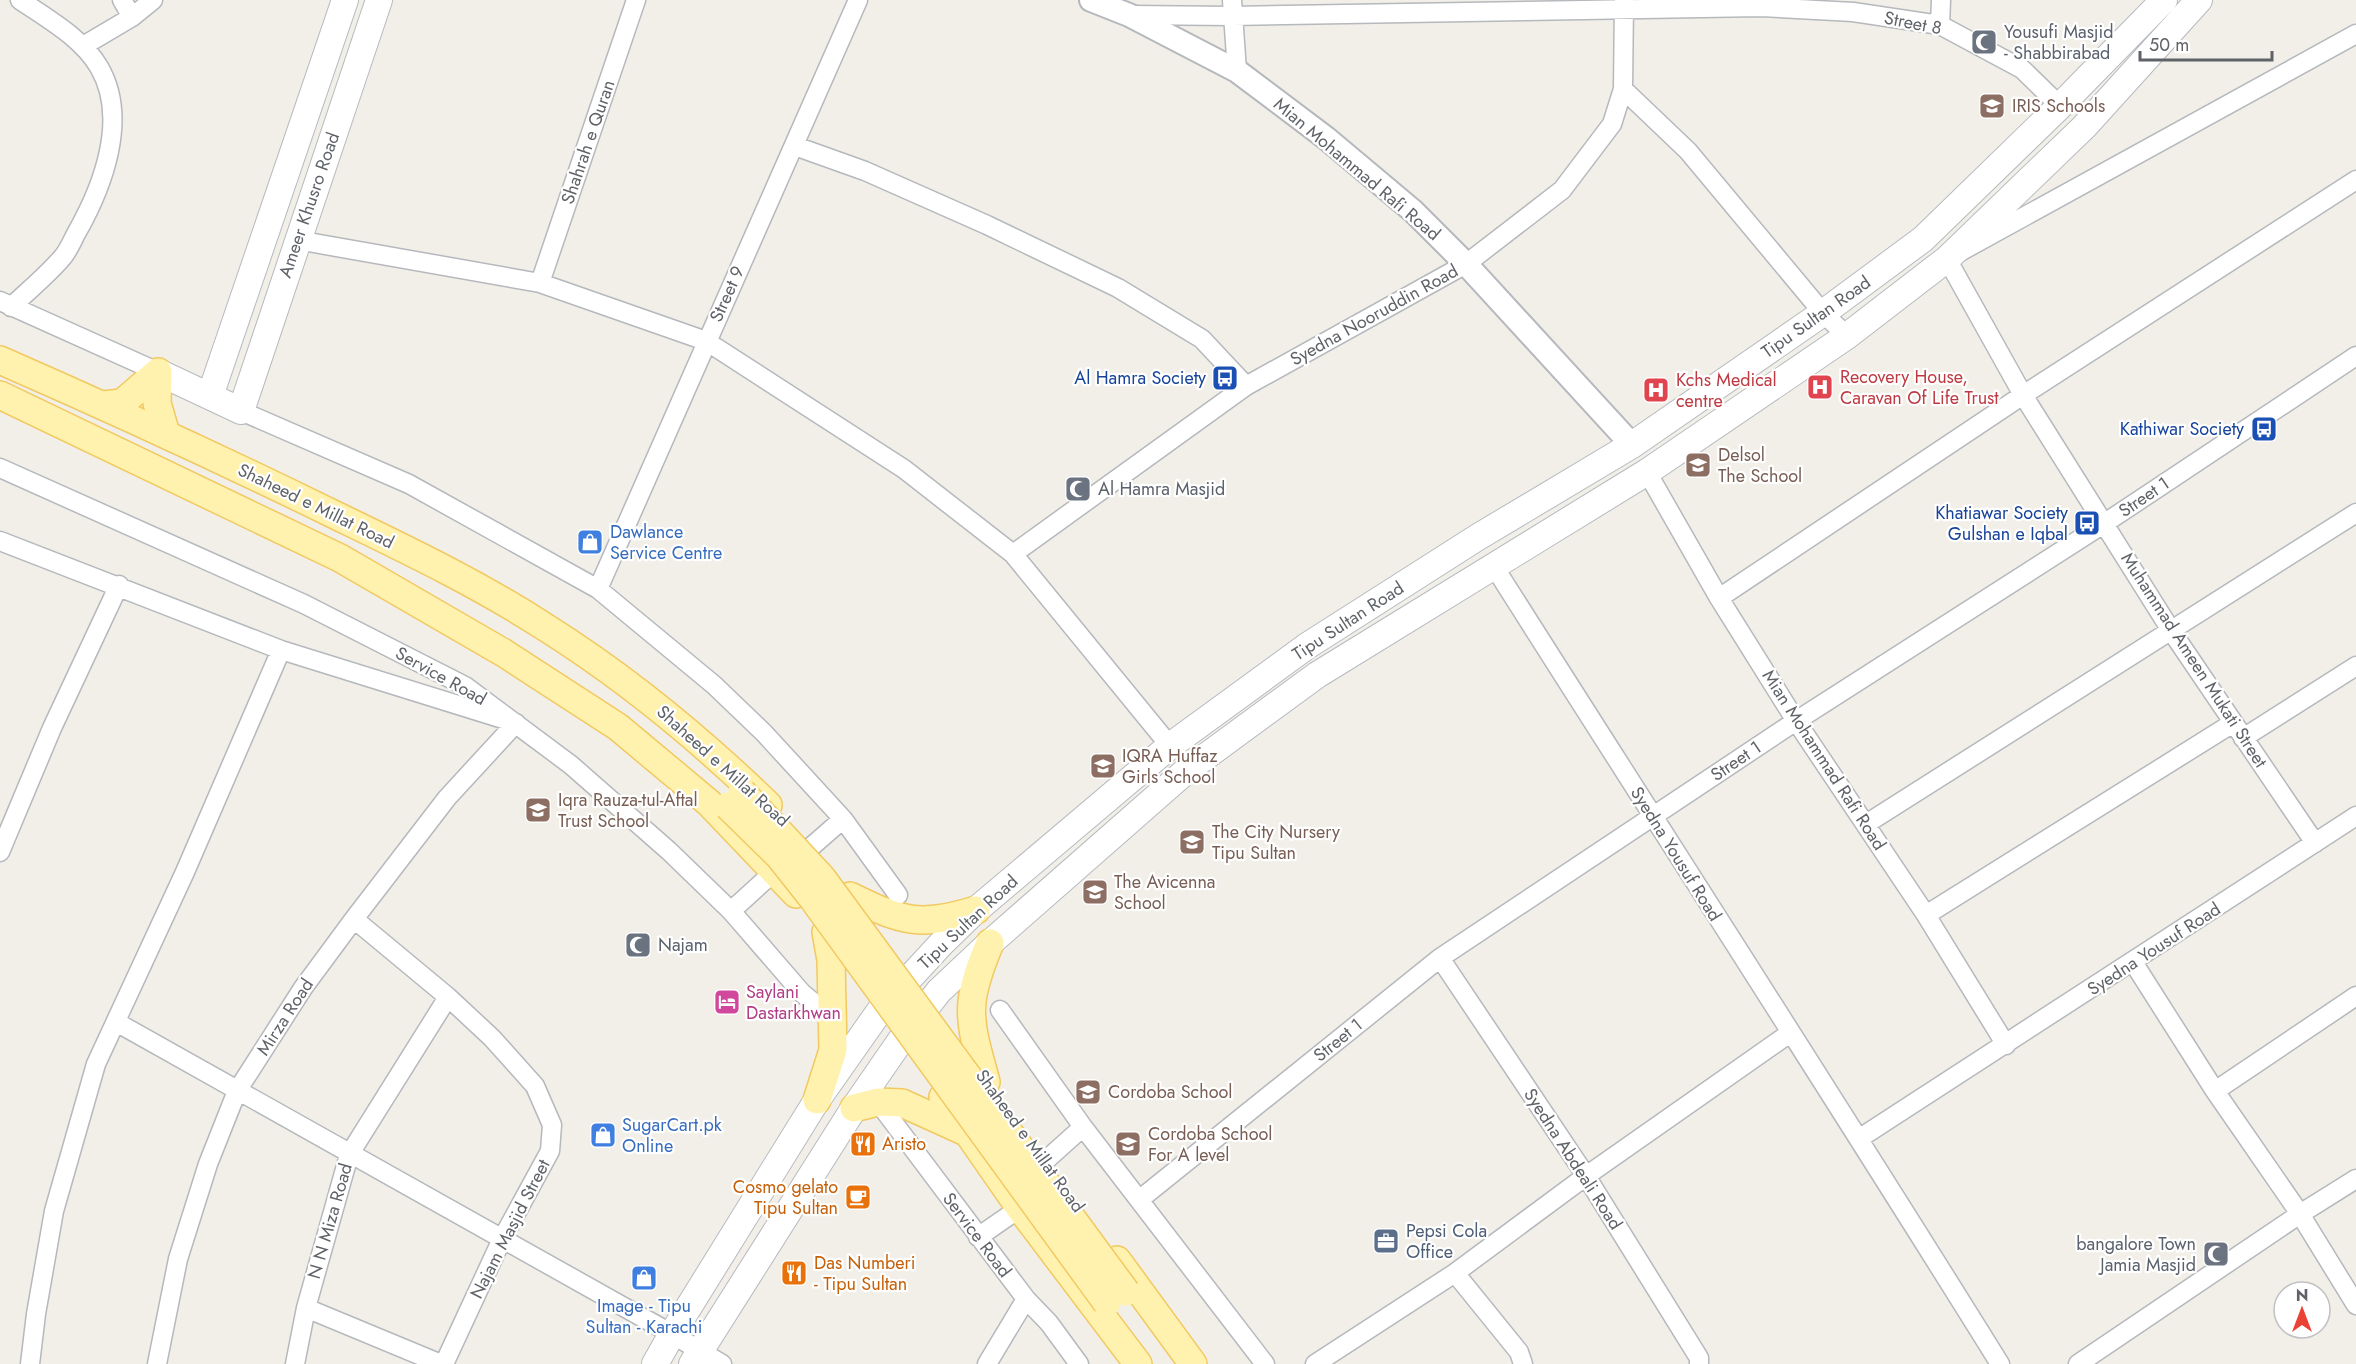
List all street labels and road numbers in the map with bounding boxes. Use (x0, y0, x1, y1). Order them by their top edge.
street label: Street 8 (1882, 5, 1944, 41)
street label: Shahrah e Quran (555, 76, 621, 208)
street label: Mian Mohammad Rafi Road (1268, 91, 1446, 247)
street label: Ameer Khusro Road (272, 129, 346, 281)
street label: Syedna Nooruddin Road (1285, 258, 1463, 372)
street label: Street 9 (703, 262, 751, 326)
street label: Tipu Sultan Road (1756, 270, 1876, 364)
street label: Shaheed e Millat Road (233, 457, 399, 555)
street label: Street 1 (2113, 470, 2175, 524)
street label: Muhammad Ameen Mukati Street (2115, 547, 2274, 773)
street label: Tipu Sultan Road (1287, 575, 1409, 667)
street label: Service Road (391, 640, 491, 712)
street label: Mian Mohammad Rafi Road (1756, 665, 1892, 855)
street label: Shaheed e Millat Road (651, 699, 795, 833)
street label: Street 1 (1705, 734, 1767, 788)
street label: Syedna Yousuf Road (1624, 782, 1728, 926)
street label: Tipu Sultan Road (912, 869, 1024, 975)
street label: Syedna Yousuf Road (2082, 896, 2226, 1002)
street label: Mirza Road (250, 973, 320, 1061)
street label: Street 1 (1308, 1012, 1368, 1068)
street label: Shaheed e Millat Road (969, 1064, 1091, 1218)
street label: Syedna Abdeali Road (1517, 1083, 1629, 1235)
street label: Najam Masjid Street (464, 1154, 557, 1303)
street label: N N Miza Road (301, 1160, 359, 1282)
street label: Service Road (936, 1187, 1018, 1283)

